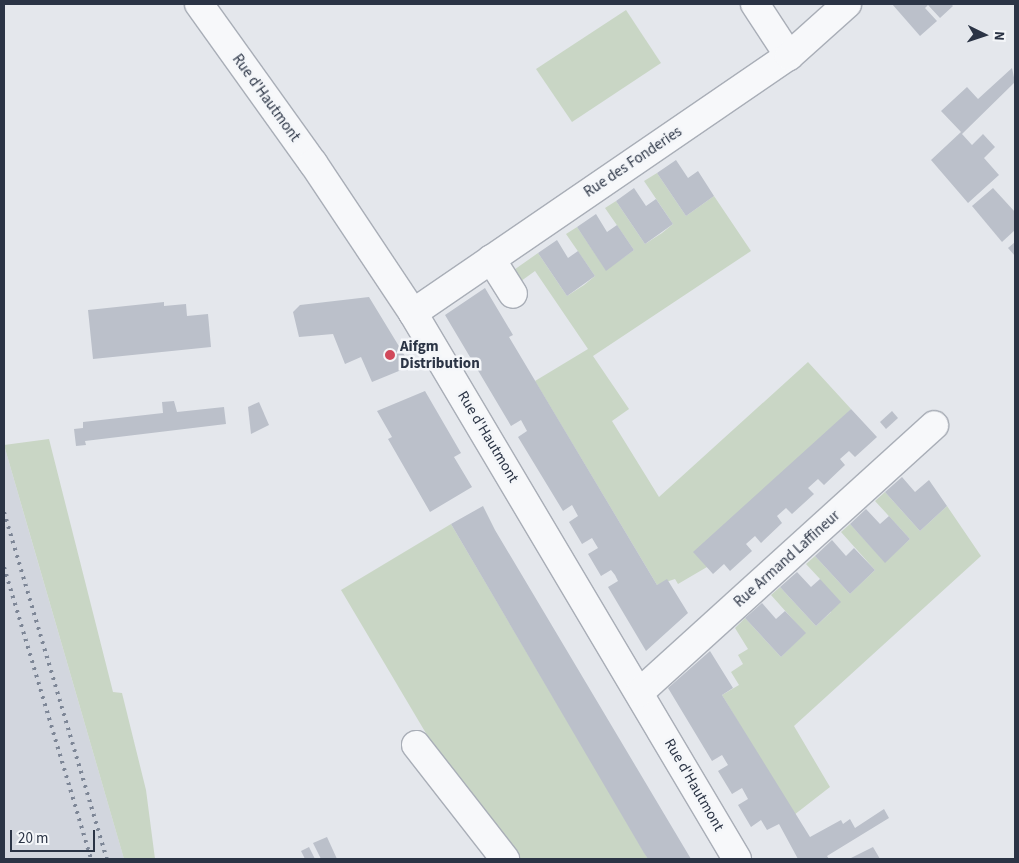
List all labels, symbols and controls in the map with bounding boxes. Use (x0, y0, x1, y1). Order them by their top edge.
north arrow (959, 10, 1009, 60)
text: N (989, 31, 1009, 41)
street label: Rue d'Hautmont (228, 51, 304, 145)
street label: Rue des Fonderies (581, 123, 685, 201)
place label: Aifgm Distribution (400, 337, 480, 372)
marker: Aifgm Distribution (384, 349, 396, 361)
street label: Rue d'Hautmont (454, 388, 522, 486)
street label: Rue Armand Laffineur (730, 507, 844, 611)
street label: Rue d'Hautmont (660, 736, 728, 834)
scale bar (12, 820, 98, 852)
text: 20 m (18, 828, 48, 849)

